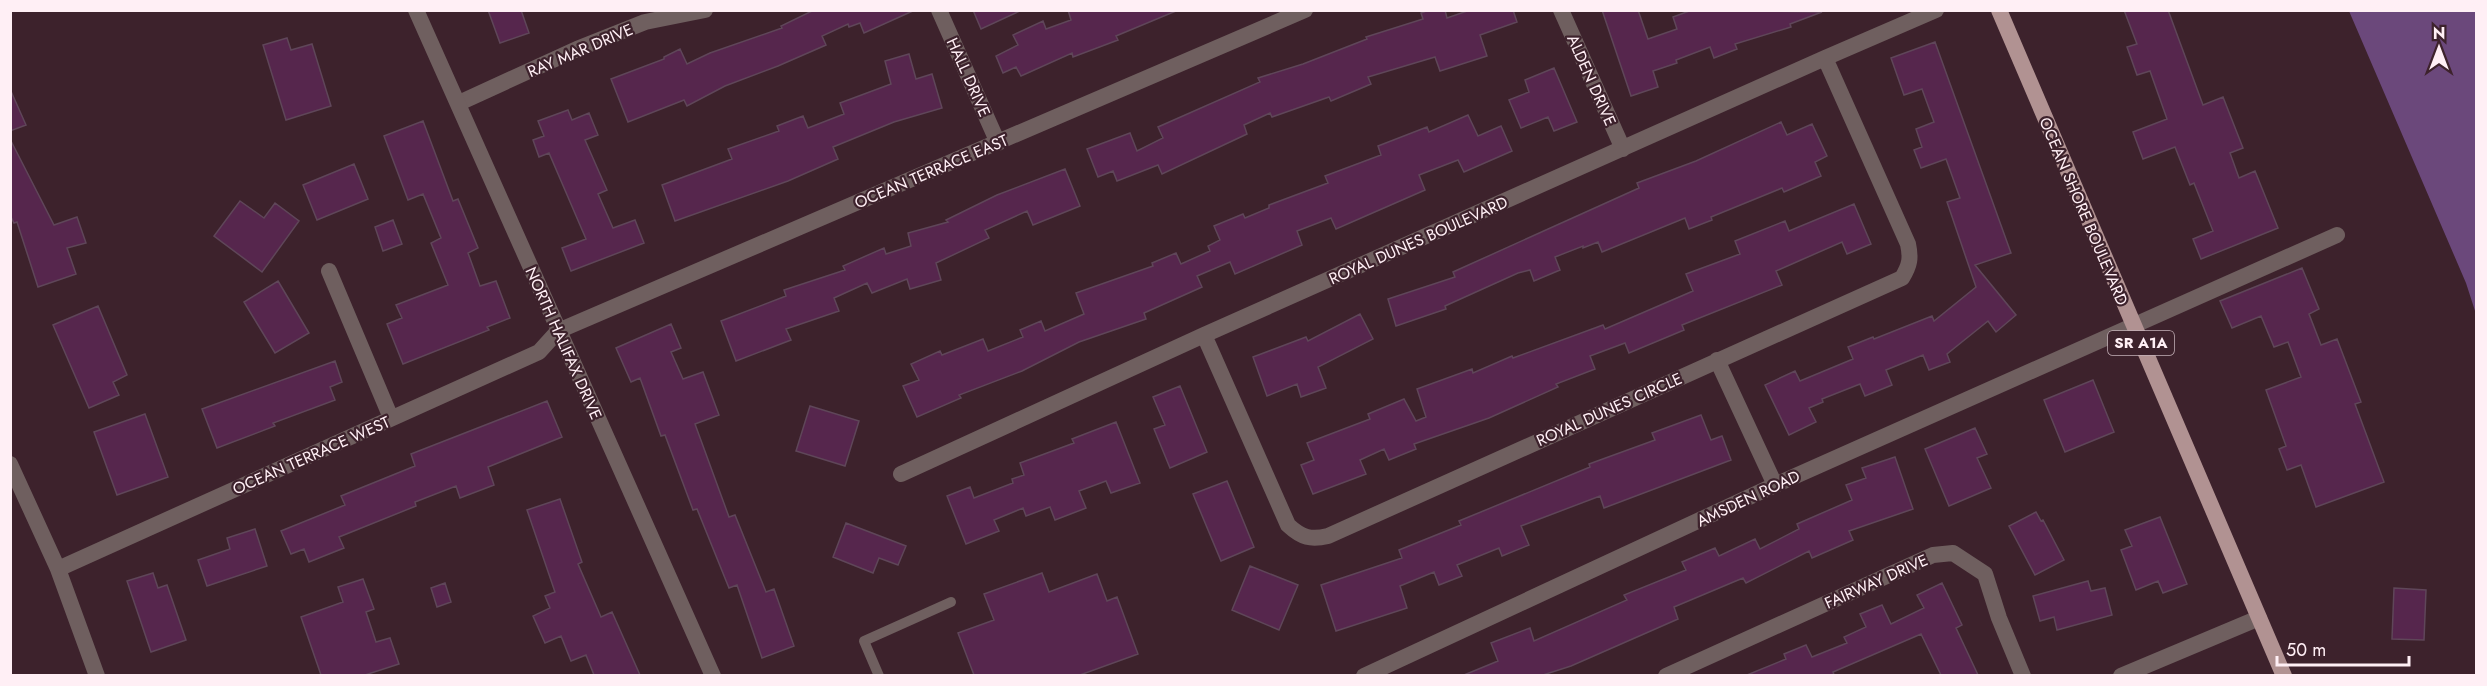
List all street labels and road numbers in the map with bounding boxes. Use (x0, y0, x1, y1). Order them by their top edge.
street label: RAY MAR DRIVE (524, 18, 637, 83)
street label: ALDEN DRIVE (1561, 31, 1622, 130)
street label: HALL DRIVE (941, 34, 996, 120)
street label: OCEAN SHORE BOULEVARD (2033, 113, 2134, 309)
street label: OCEAN TERRACE EAST (851, 129, 1012, 214)
street label: ROYAL DUNES BOULEVARD (1325, 191, 1511, 290)
street label: NORTH HALIFAX DRIVE (519, 263, 608, 423)
road number: SR A1A (2108, 331, 2174, 355)
street label: ROYAL DUNES CIRCLE (1533, 367, 1686, 452)
street label: OCEAN TERRACE WEST (229, 410, 394, 500)
street label: AMSDEN ROAD (1693, 464, 1804, 532)
street label: FAIRWAY DRIVE (1821, 548, 1932, 615)

